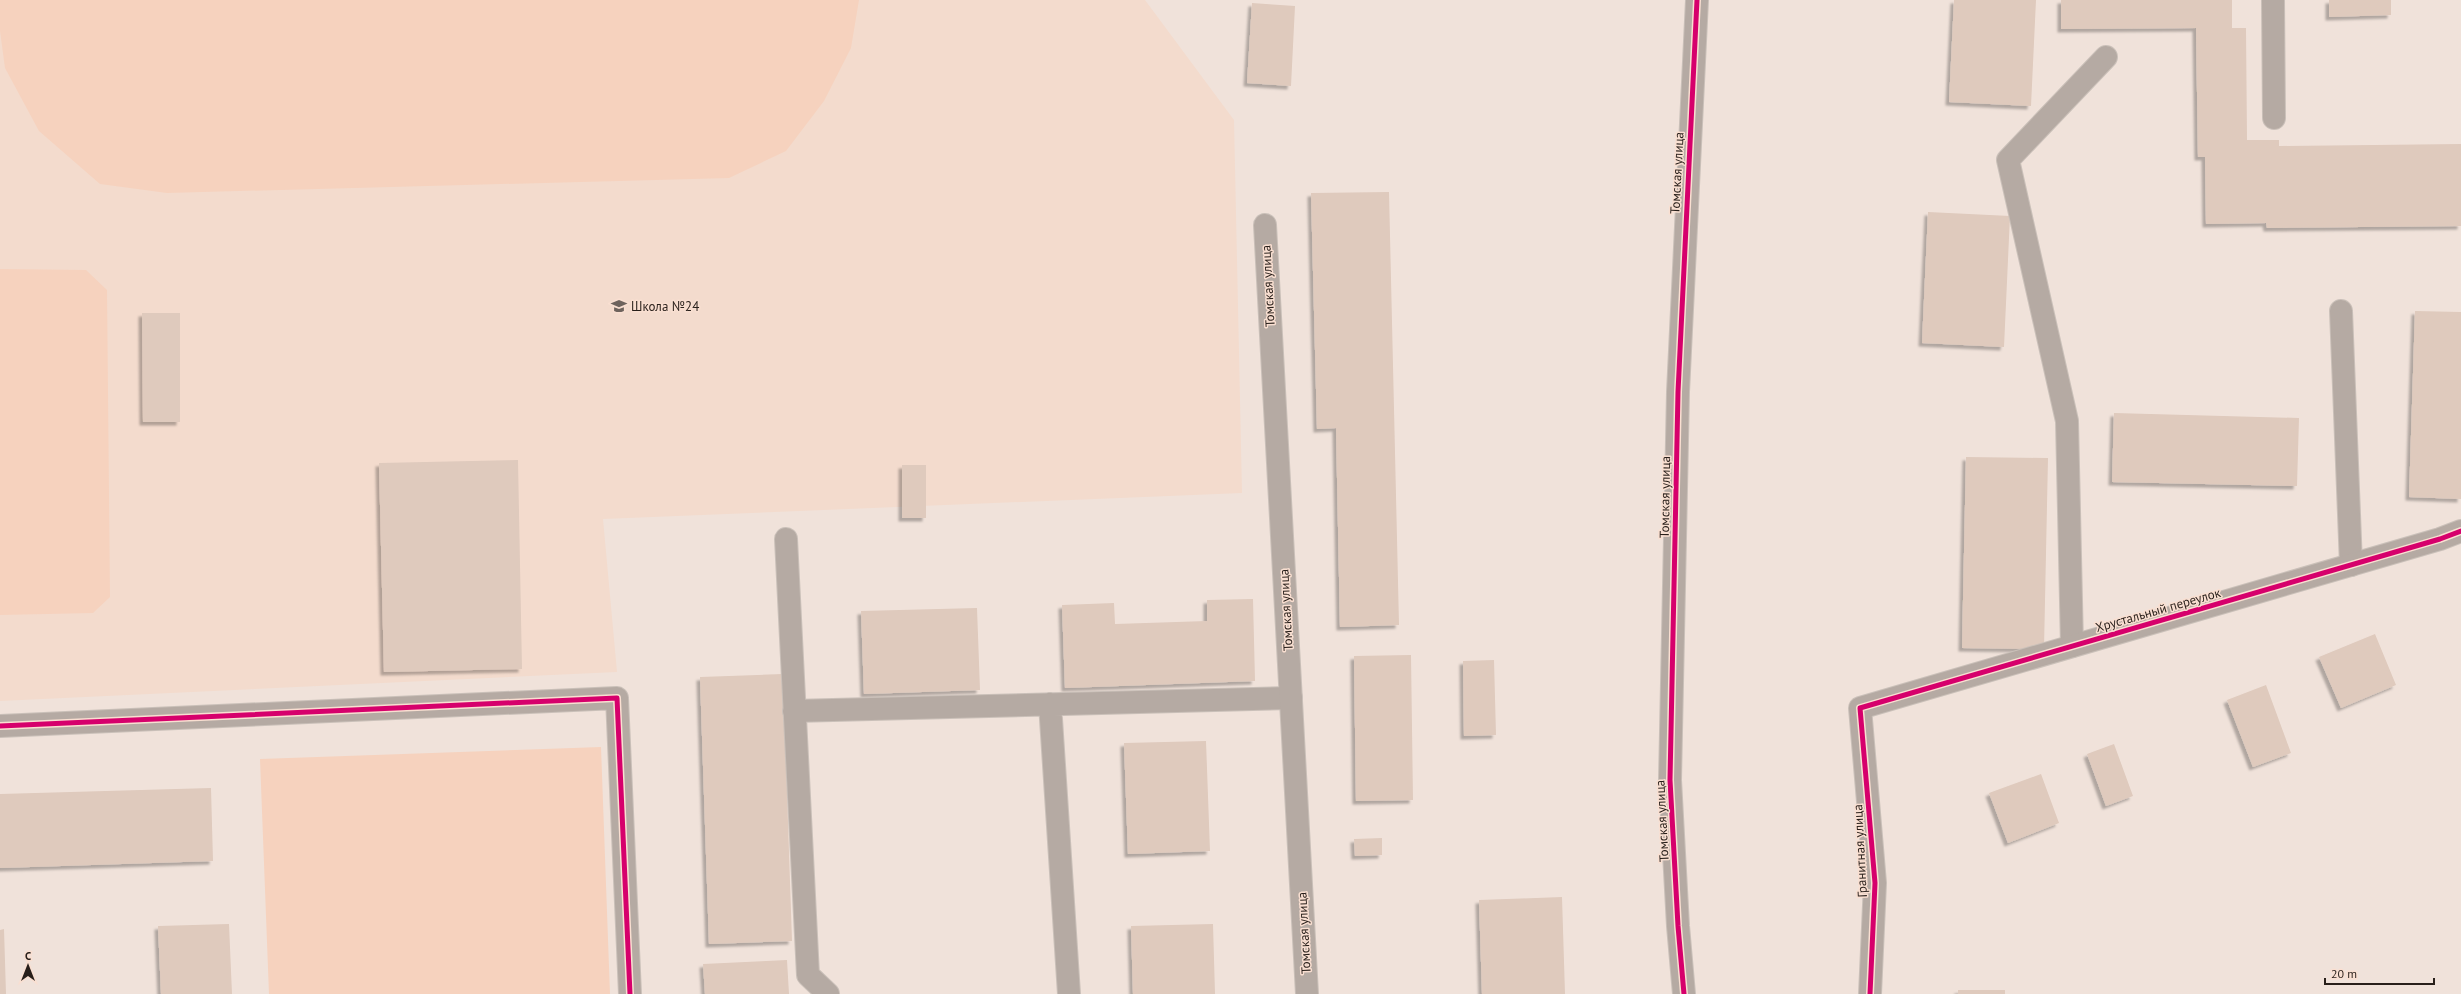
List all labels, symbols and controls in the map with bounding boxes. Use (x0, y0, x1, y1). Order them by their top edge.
street label: Томская улица (1666, 132, 1688, 214)
street label: Томская улица (1257, 245, 1279, 327)
school or university icon: Школа №24 (610, 297, 628, 315)
place label: Школа №24 (631, 298, 699, 315)
street label: Томская улица (1656, 456, 1674, 538)
street label: Томская улица (1275, 569, 1297, 651)
street label: Хрустальный переулок (2093, 584, 2223, 636)
street label: Томская улица (1651, 780, 1673, 862)
street label: Гранитная улица (1849, 804, 1871, 898)
street label: Томская улица (1293, 892, 1315, 974)
north arrow (8, 946, 48, 986)
text: С (25, 949, 31, 963)
scale bar (2325, 960, 2434, 986)
text: 20 m (2331, 966, 2357, 981)

